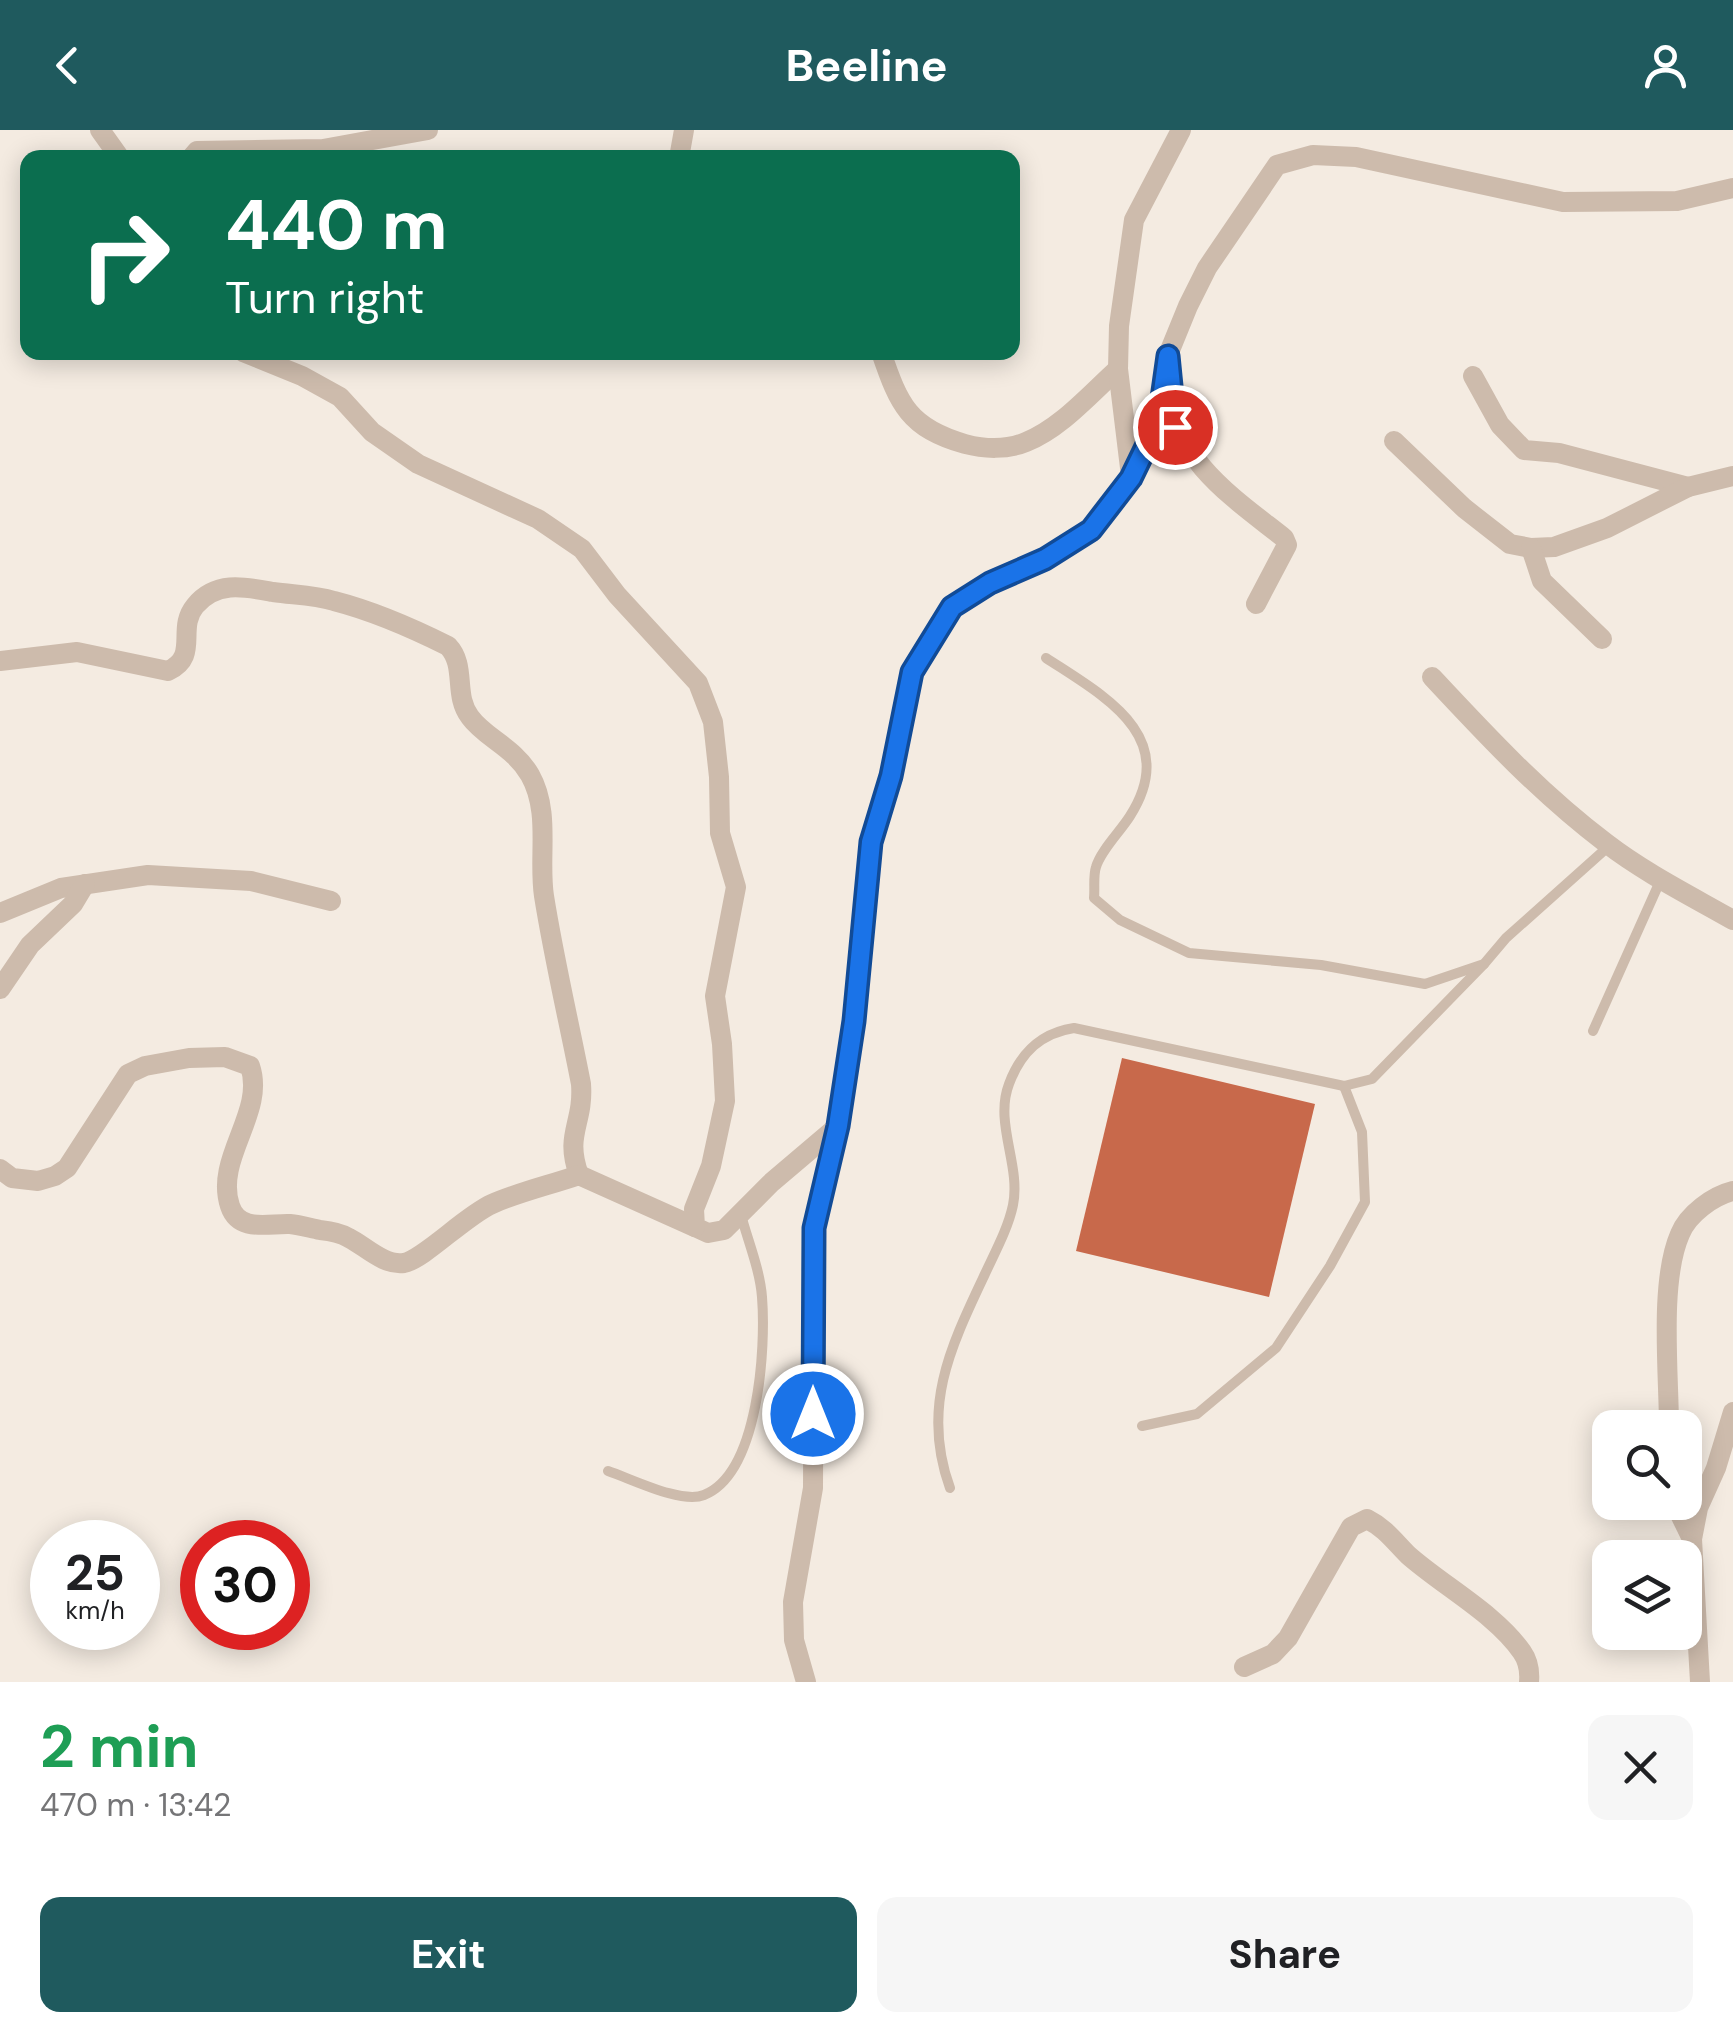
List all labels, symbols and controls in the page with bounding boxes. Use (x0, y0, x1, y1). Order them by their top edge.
text: Beeline (785, 36, 948, 95)
icon: back (40, 38, 95, 93)
icon: person (1638, 38, 1693, 93)
text: 440 m (225, 180, 448, 271)
icon: right (60, 190, 190, 320)
text: Turn right (225, 268, 424, 327)
pin (1133, 385, 1218, 470)
icon: arrive (1148, 400, 1203, 455)
position arrow (761, 1362, 865, 1466)
map controls (1592, 1410, 1702, 1650)
button: search (1592, 1410, 1702, 1520)
speed limit sign: 30 (180, 1520, 310, 1650)
text: 25 (65, 1540, 125, 1606)
button: layers (1592, 1540, 1702, 1650)
text: km/h (65, 1594, 125, 1627)
text: 2 min (40, 1707, 199, 1786)
button: close (1588, 1715, 1693, 1820)
text: 470 m · 13:42 (40, 1784, 232, 1826)
button: Exit (40, 1897, 857, 2012)
button: Share (877, 1897, 1693, 2012)

